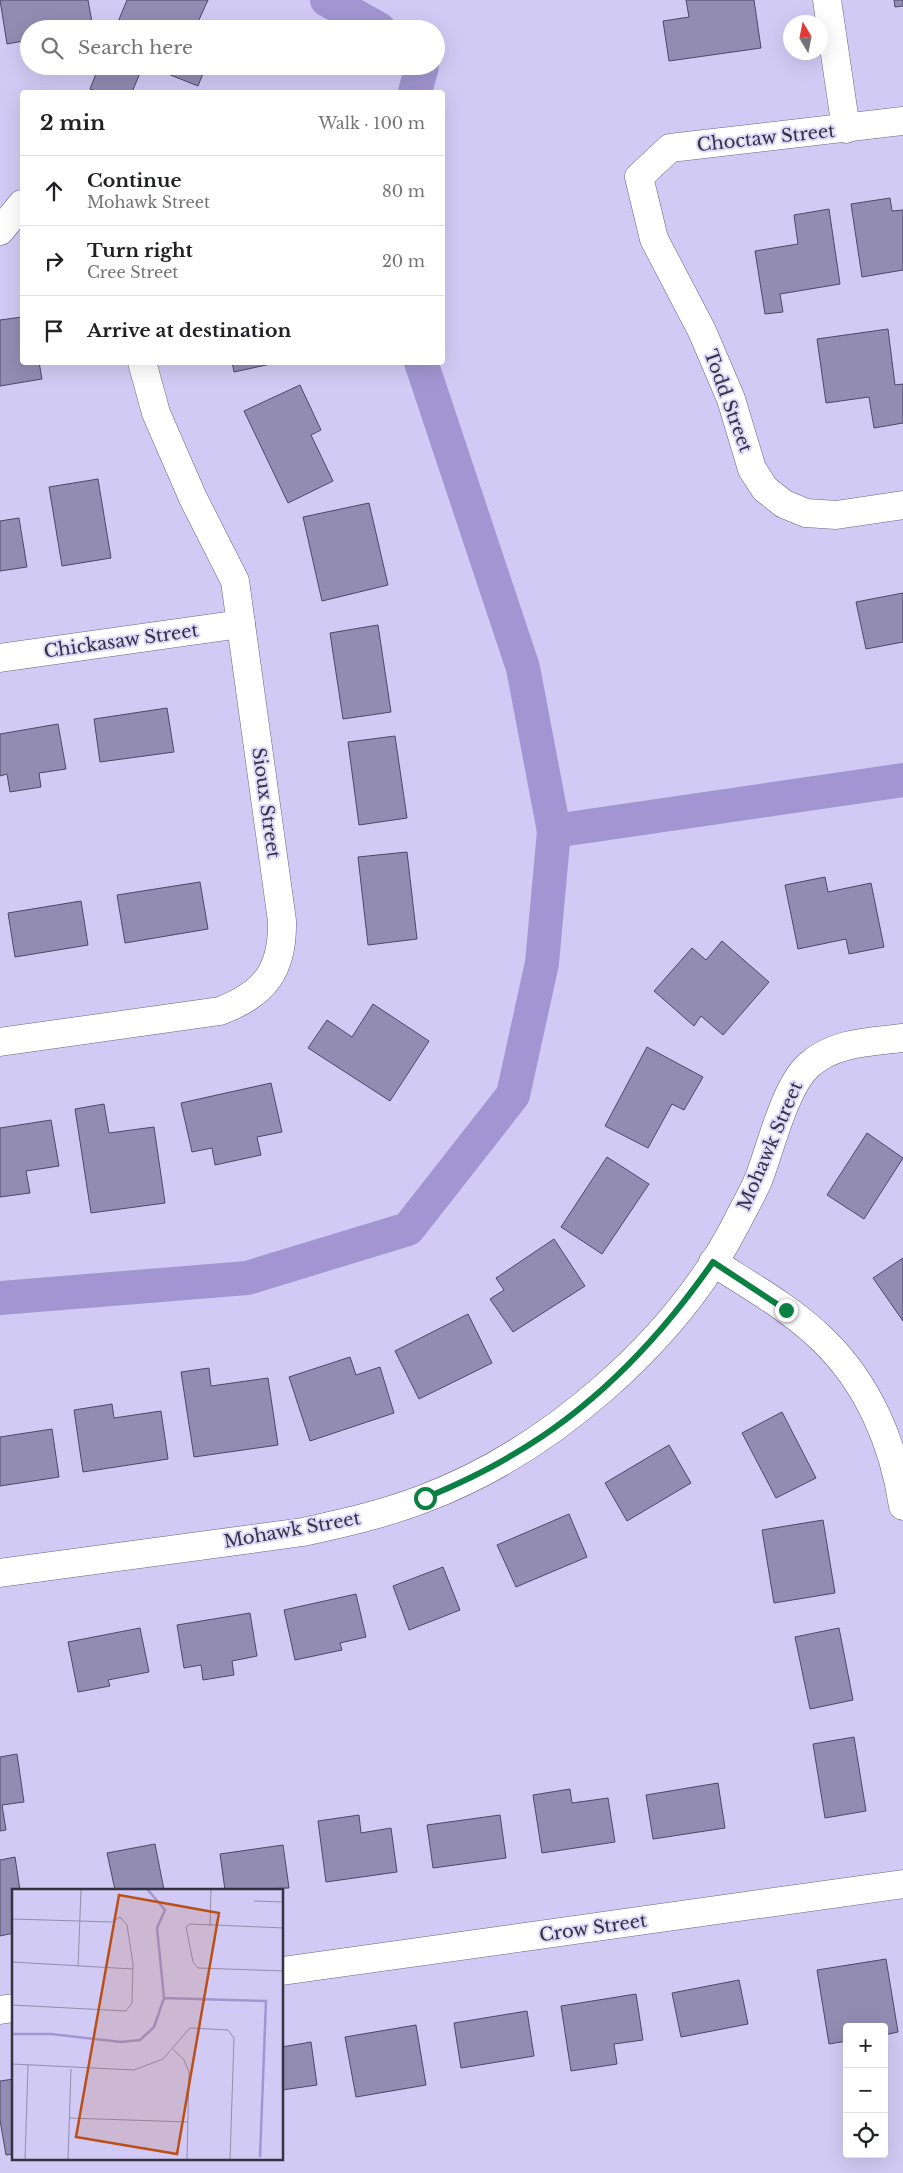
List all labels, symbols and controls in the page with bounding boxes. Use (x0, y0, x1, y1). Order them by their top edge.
north arrow (783, 15, 828, 60)
search box (20, 20, 445, 75)
icon: search (38, 34, 66, 62)
text: Search here (78, 36, 193, 59)
text: 2 min (40, 110, 105, 136)
text: Walk · 100 m (318, 113, 425, 133)
street label: Choctaw Street (696, 120, 836, 156)
text: Continue (87, 169, 182, 192)
icon: ahead (40, 177, 68, 205)
text: 80 m (382, 181, 425, 201)
text: Mohawk Street (87, 192, 210, 212)
text: Turn right (87, 239, 193, 262)
icon: right (40, 247, 68, 275)
text: 20 m (382, 251, 425, 271)
text: Cree Street (87, 262, 178, 282)
icon: arrive (40, 317, 68, 345)
text: Arrive at destination (87, 319, 291, 342)
street label: Todd Street (699, 347, 757, 456)
street label: Chickasaw Street (42, 619, 200, 663)
street label: Sioux Street (247, 746, 285, 860)
street label: Mohawk Street (733, 1078, 807, 1214)
route end (775, 1299, 798, 1322)
route start (414, 1487, 437, 1510)
street label: Mohawk Street (222, 1507, 362, 1553)
inset map (12, 1889, 284, 2160)
street label: Crow Street (538, 1910, 648, 1946)
map controls (843, 2023, 888, 2158)
button: + (843, 2023, 888, 2068)
button: − (843, 2068, 888, 2113)
button: locate (843, 2113, 888, 2158)

